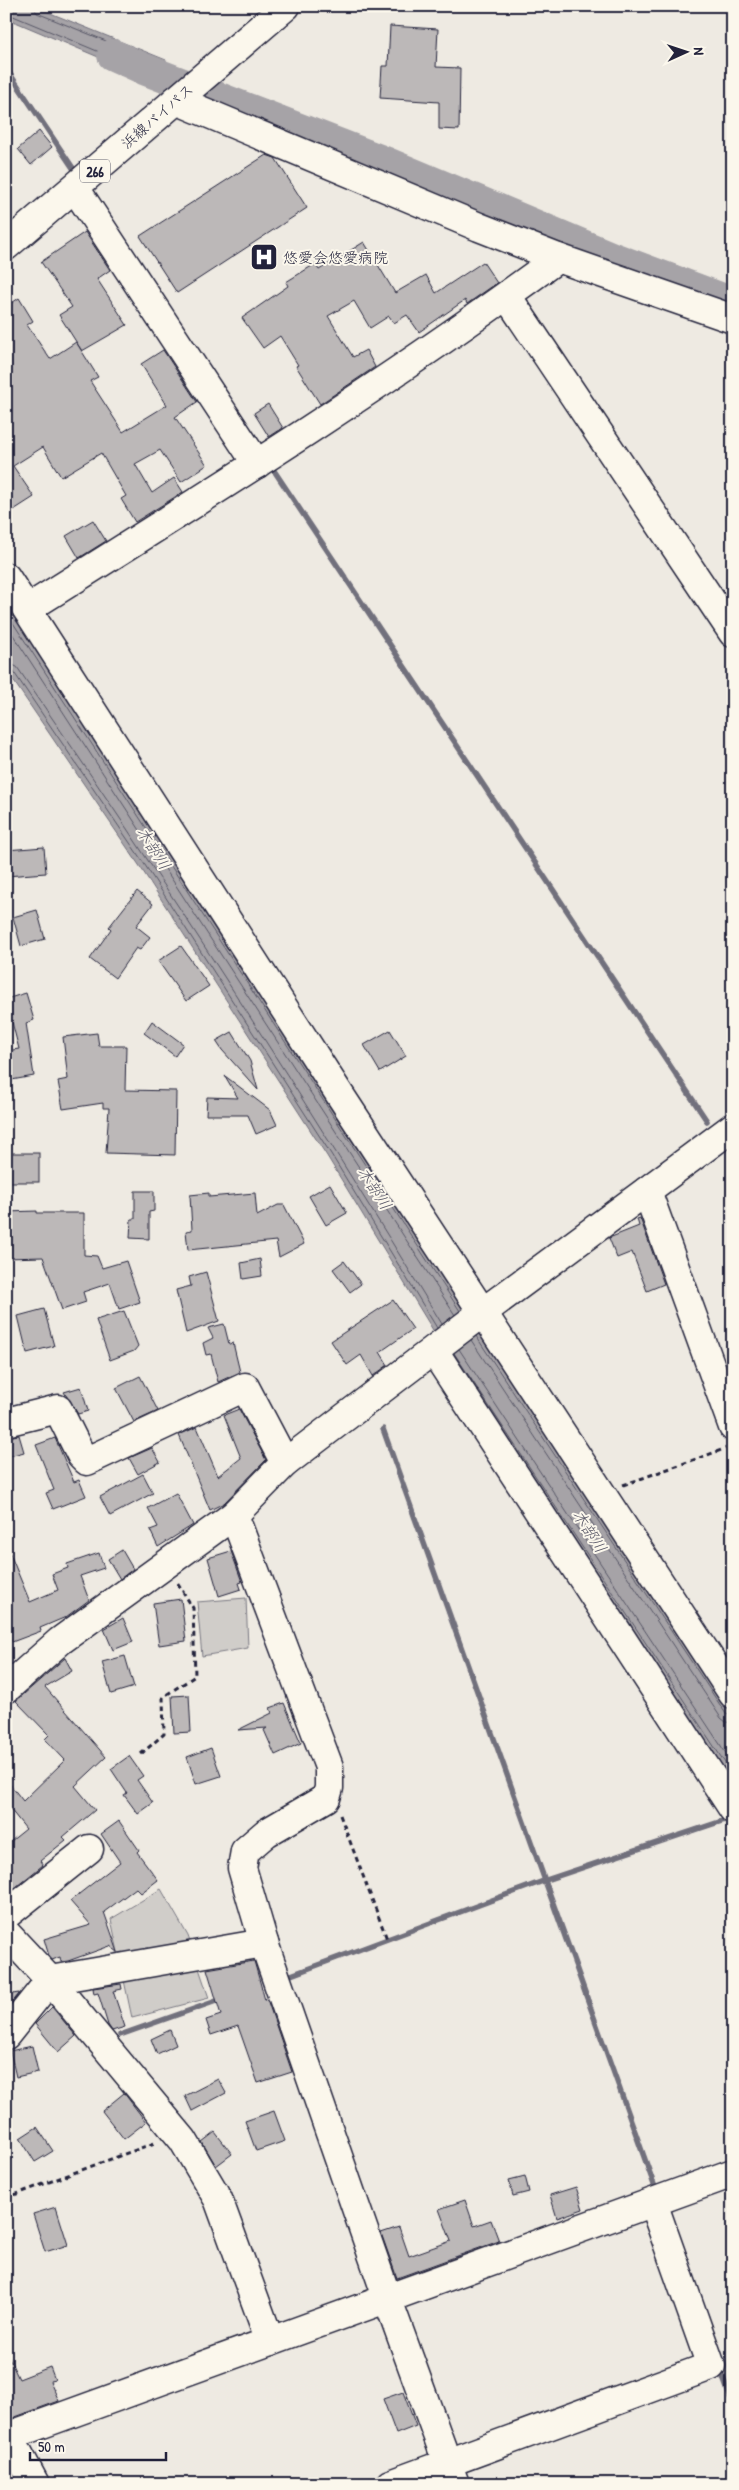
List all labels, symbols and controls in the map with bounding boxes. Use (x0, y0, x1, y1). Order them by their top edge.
north arrow (662, 28, 712, 78)
text: N (690, 47, 709, 56)
street label: 浜線バイパス (116, 79, 198, 153)
road number: 266 (80, 160, 110, 182)
hospital icon: 悠愛会悠愛病院 (249, 242, 279, 272)
place label: 悠愛会悠愛病院 (283, 247, 388, 268)
water label: 木部川 (132, 822, 176, 874)
water label: 木部川 (353, 1162, 397, 1214)
water label: 木部川 (568, 1505, 612, 1557)
scale bar (30, 2430, 166, 2462)
text: 50 m (38, 2436, 65, 2457)

